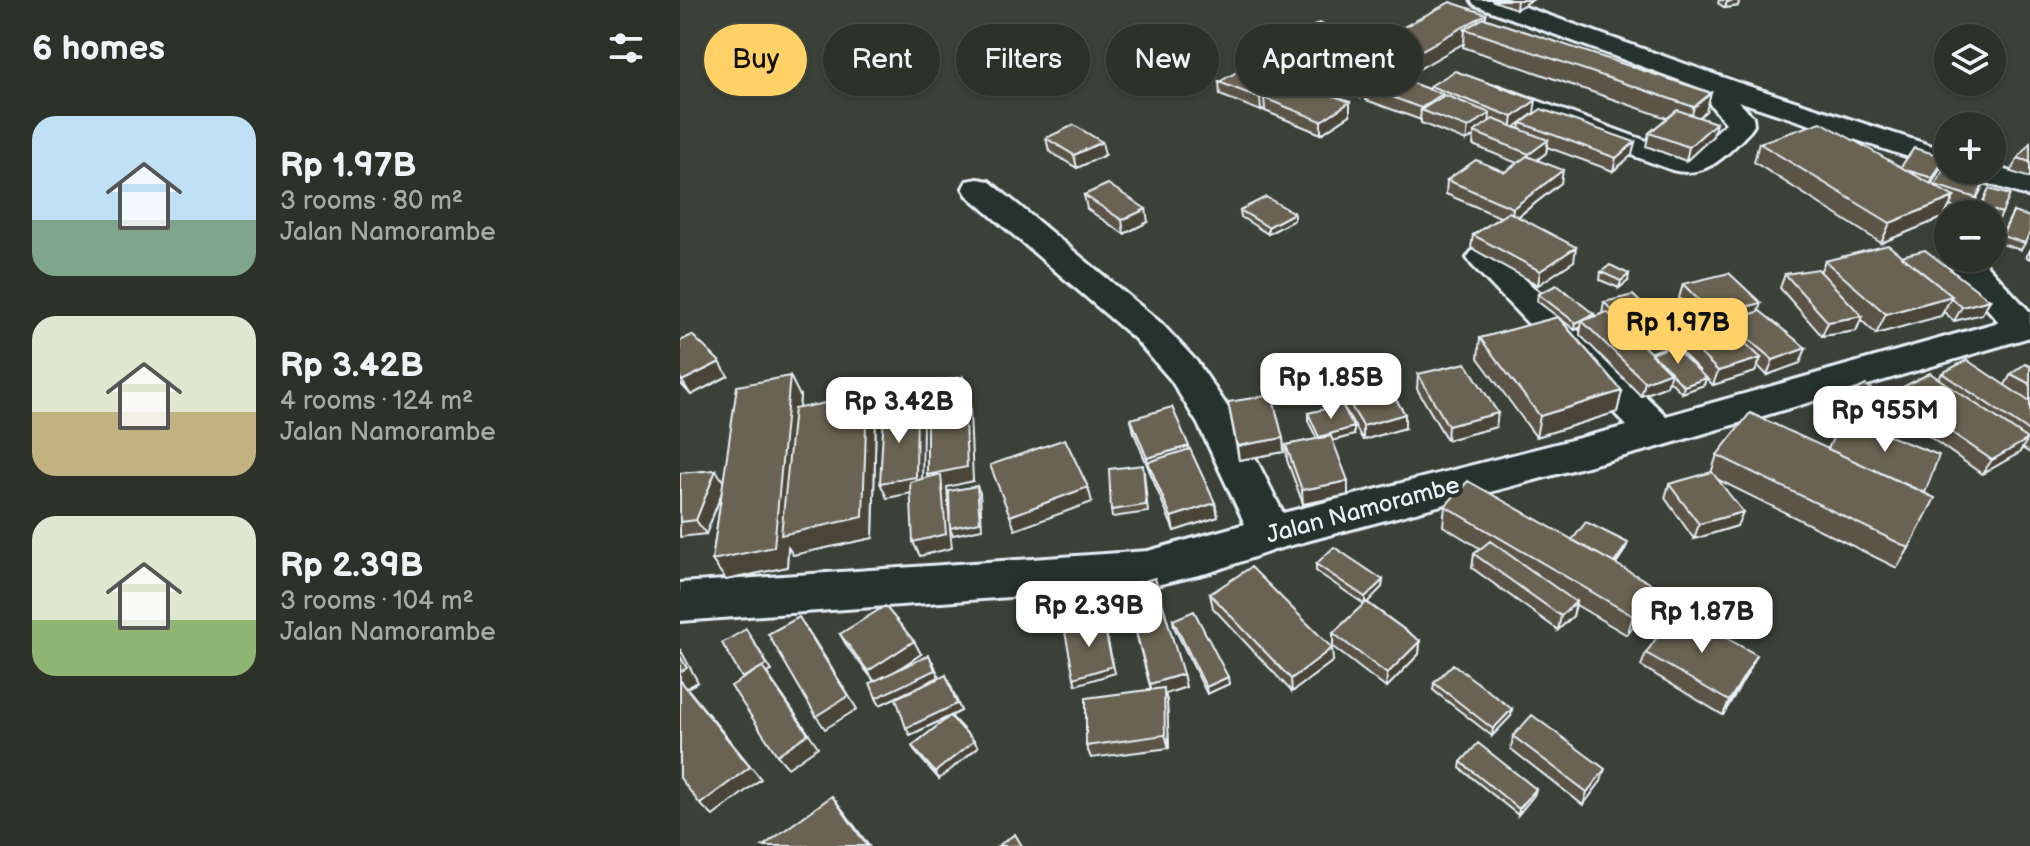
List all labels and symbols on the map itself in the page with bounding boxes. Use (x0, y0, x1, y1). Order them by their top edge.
pin: Rp 1.97B (1595, 298, 1761, 366)
pin: Rp 1.85B (1248, 353, 1414, 421)
pin: Rp 3.42B (816, 377, 982, 445)
pin: Rp 955M (1811, 386, 1959, 454)
street label: Jalan Namorambe (1263, 470, 1463, 550)
pin: Rp 2.39B (1006, 581, 1172, 649)
pin: Rp 1.87B (1619, 587, 1785, 655)

